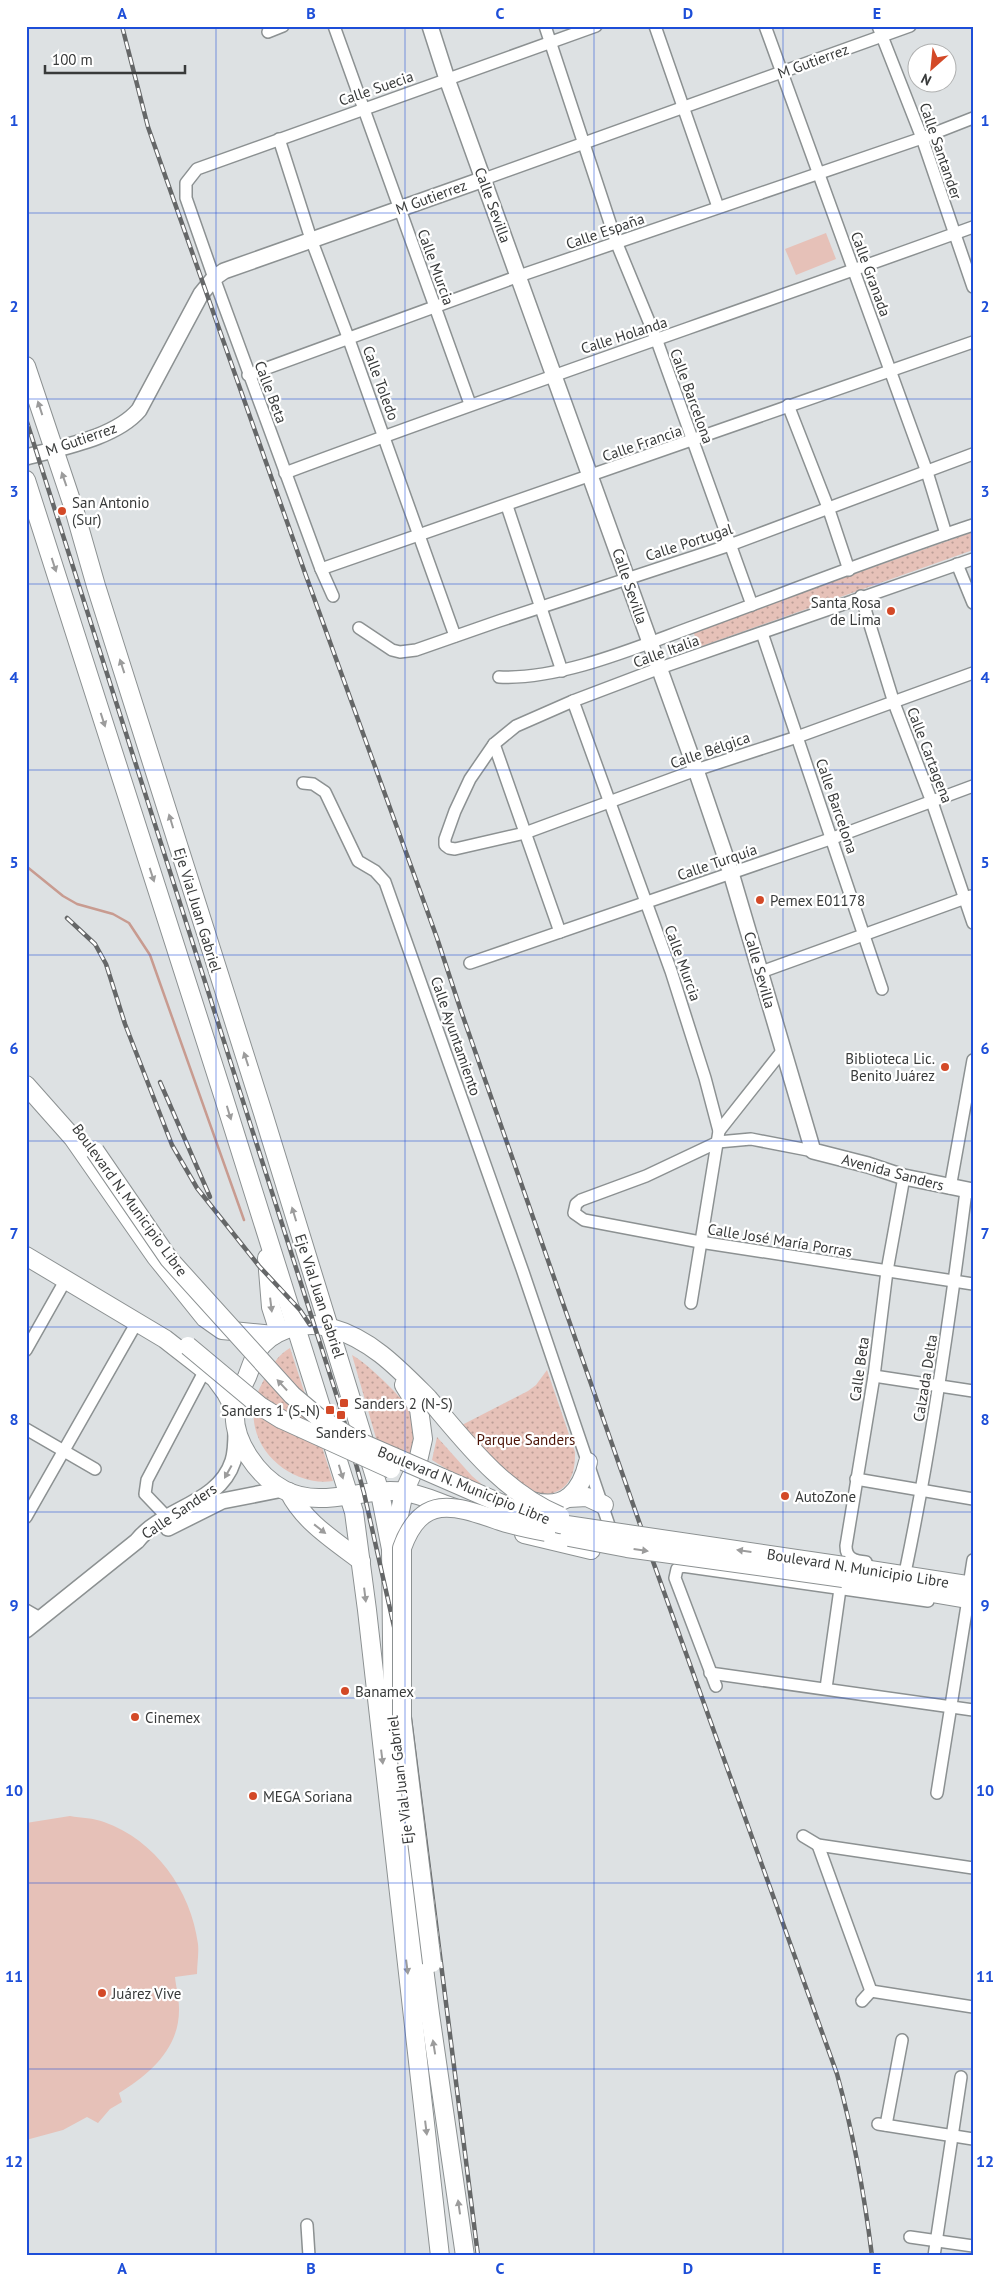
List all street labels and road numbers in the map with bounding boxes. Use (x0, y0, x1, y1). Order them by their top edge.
street label: M Gutierrez (775, 39, 851, 83)
street label: Calle Suecia (336, 66, 416, 110)
street label: Calle Santander (916, 100, 966, 202)
street label: Calle Sevilla (471, 165, 515, 245)
street label: M Gutierrez (393, 175, 469, 219)
street label: Calle España (563, 209, 647, 253)
street label: Calle Murcia (413, 226, 459, 308)
street label: Calle Granada (847, 229, 895, 319)
street label: Calle Holanda (578, 312, 670, 358)
street label: Calle Toledo (359, 343, 403, 423)
street label: Calle Barcelona (666, 346, 718, 446)
street label: Calle Beta (250, 358, 292, 426)
street label: M Gutierrez (43, 418, 119, 460)
street label: Calle Francia (600, 421, 684, 465)
street label: Calle Portugal (643, 519, 736, 565)
street label: Calle Sevilla (608, 546, 652, 626)
street label: Calle Italia (630, 630, 702, 672)
street label: Calle Cartagena (903, 704, 957, 806)
street label: Calle Bélgica (668, 727, 752, 773)
street label: Calle Barcelona (812, 756, 862, 856)
street label: Calle Turquía (675, 839, 759, 885)
street label: Eje Vial Juan Gabriel (170, 845, 226, 975)
street label: Calle Murcia (660, 922, 706, 1004)
street label: Calle Sevilla (740, 929, 780, 1011)
street label: Calle Ayuntamiento (427, 974, 485, 1098)
street label: Boulevard N. Municipio Libre (68, 1120, 192, 1280)
street label: Avenida Sanders (840, 1149, 946, 1195)
street label: Calle José María Porras (706, 1219, 854, 1261)
street label: Eje Vial Juan Gabriel (291, 1231, 349, 1361)
street label: Calzada Delta (909, 1333, 941, 1423)
street label: Calle Beta (845, 1335, 873, 1403)
street label: Boulevard N. Municipio Libre (375, 1442, 553, 1528)
street label: Calle Sanders (138, 1479, 220, 1543)
street label: Boulevard N. Municipio Libre (766, 1544, 950, 1592)
street label: Eje Vial Juan Gabriel (383, 1714, 417, 1845)

